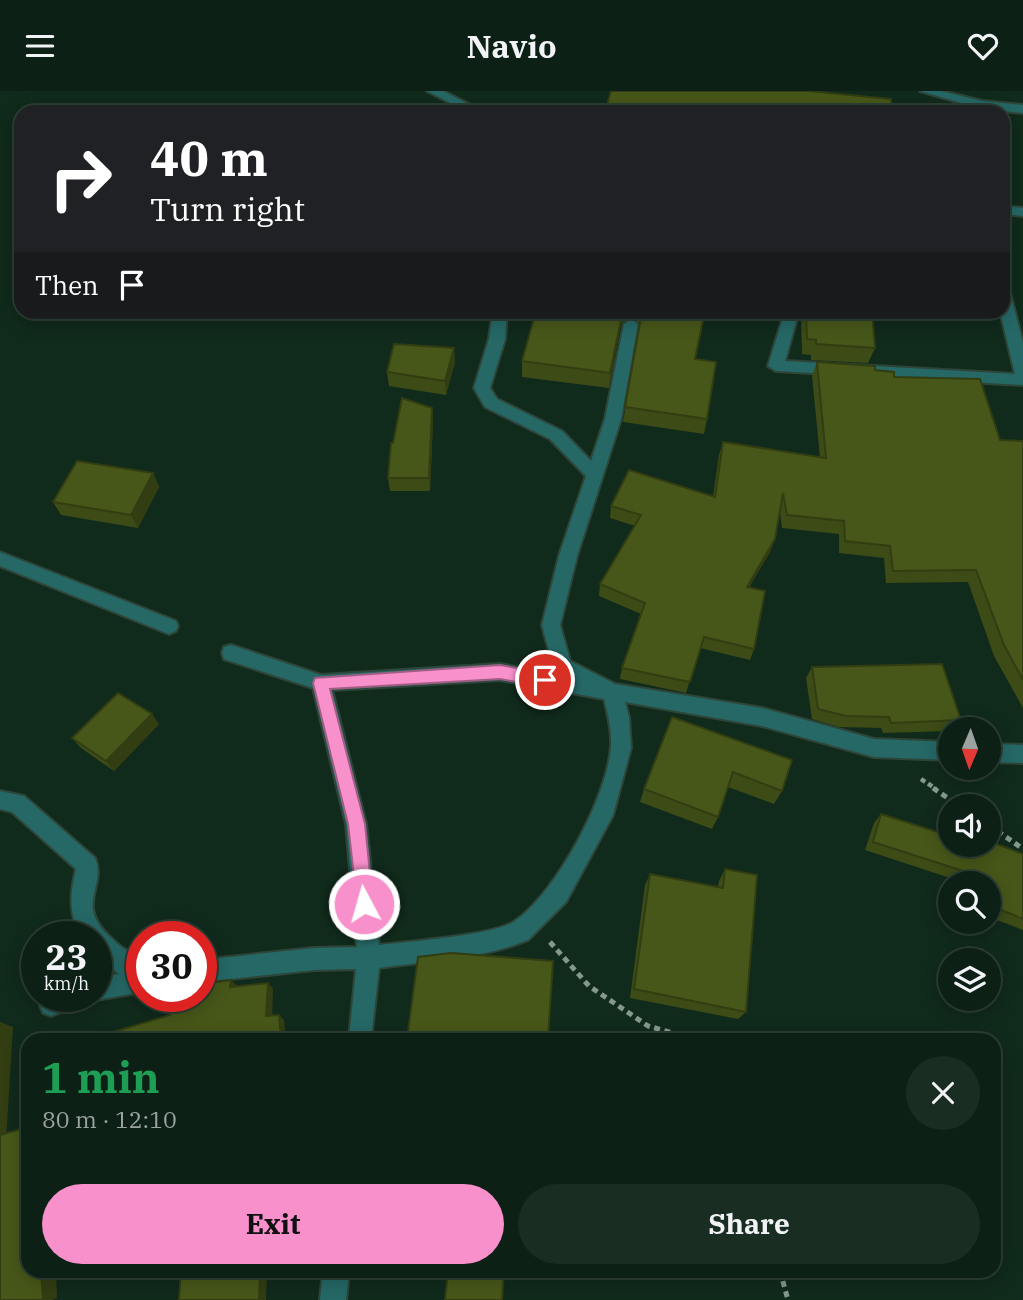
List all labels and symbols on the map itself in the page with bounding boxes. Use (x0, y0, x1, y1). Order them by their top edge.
pin (515, 650, 575, 710)
north arrow (938, 717, 1001, 781)
position arrow (327, 867, 401, 941)
speed limit sign: 30 (126, 921, 217, 1012)

